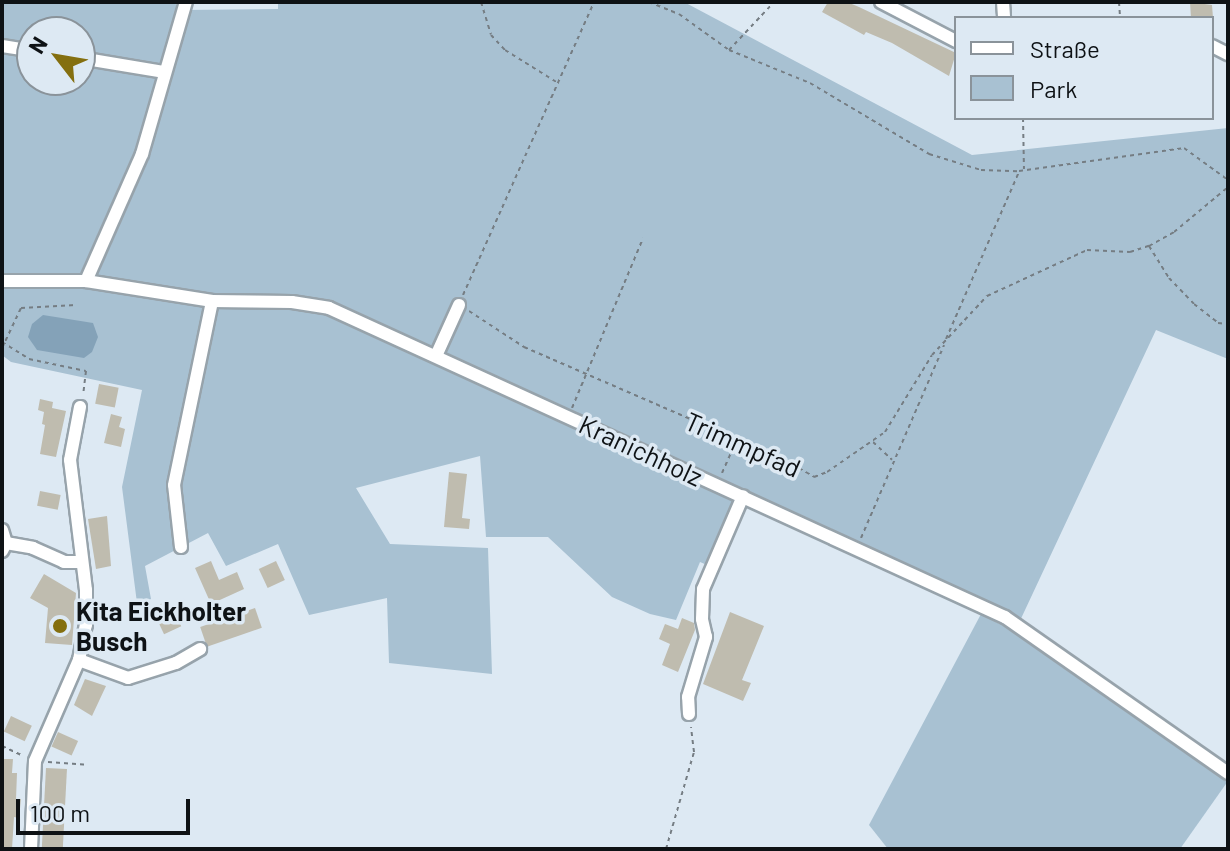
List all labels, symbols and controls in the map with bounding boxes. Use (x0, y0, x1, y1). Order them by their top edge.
north arrow (16, 16, 96, 96)
legend (954, 16, 1214, 120)
text: N (22, 32, 52, 58)
text: Straße (1030, 34, 1100, 63)
text: Park (1030, 74, 1077, 103)
street label: Trimmpfad (680, 405, 806, 483)
street label: Kranichholz (574, 408, 708, 492)
place label: Kita Eickholter Busch (76, 595, 246, 656)
marker: Kita Eickholter Busch (51, 617, 69, 635)
scale bar (20, 783, 194, 833)
text: 100 m (30, 798, 90, 827)

